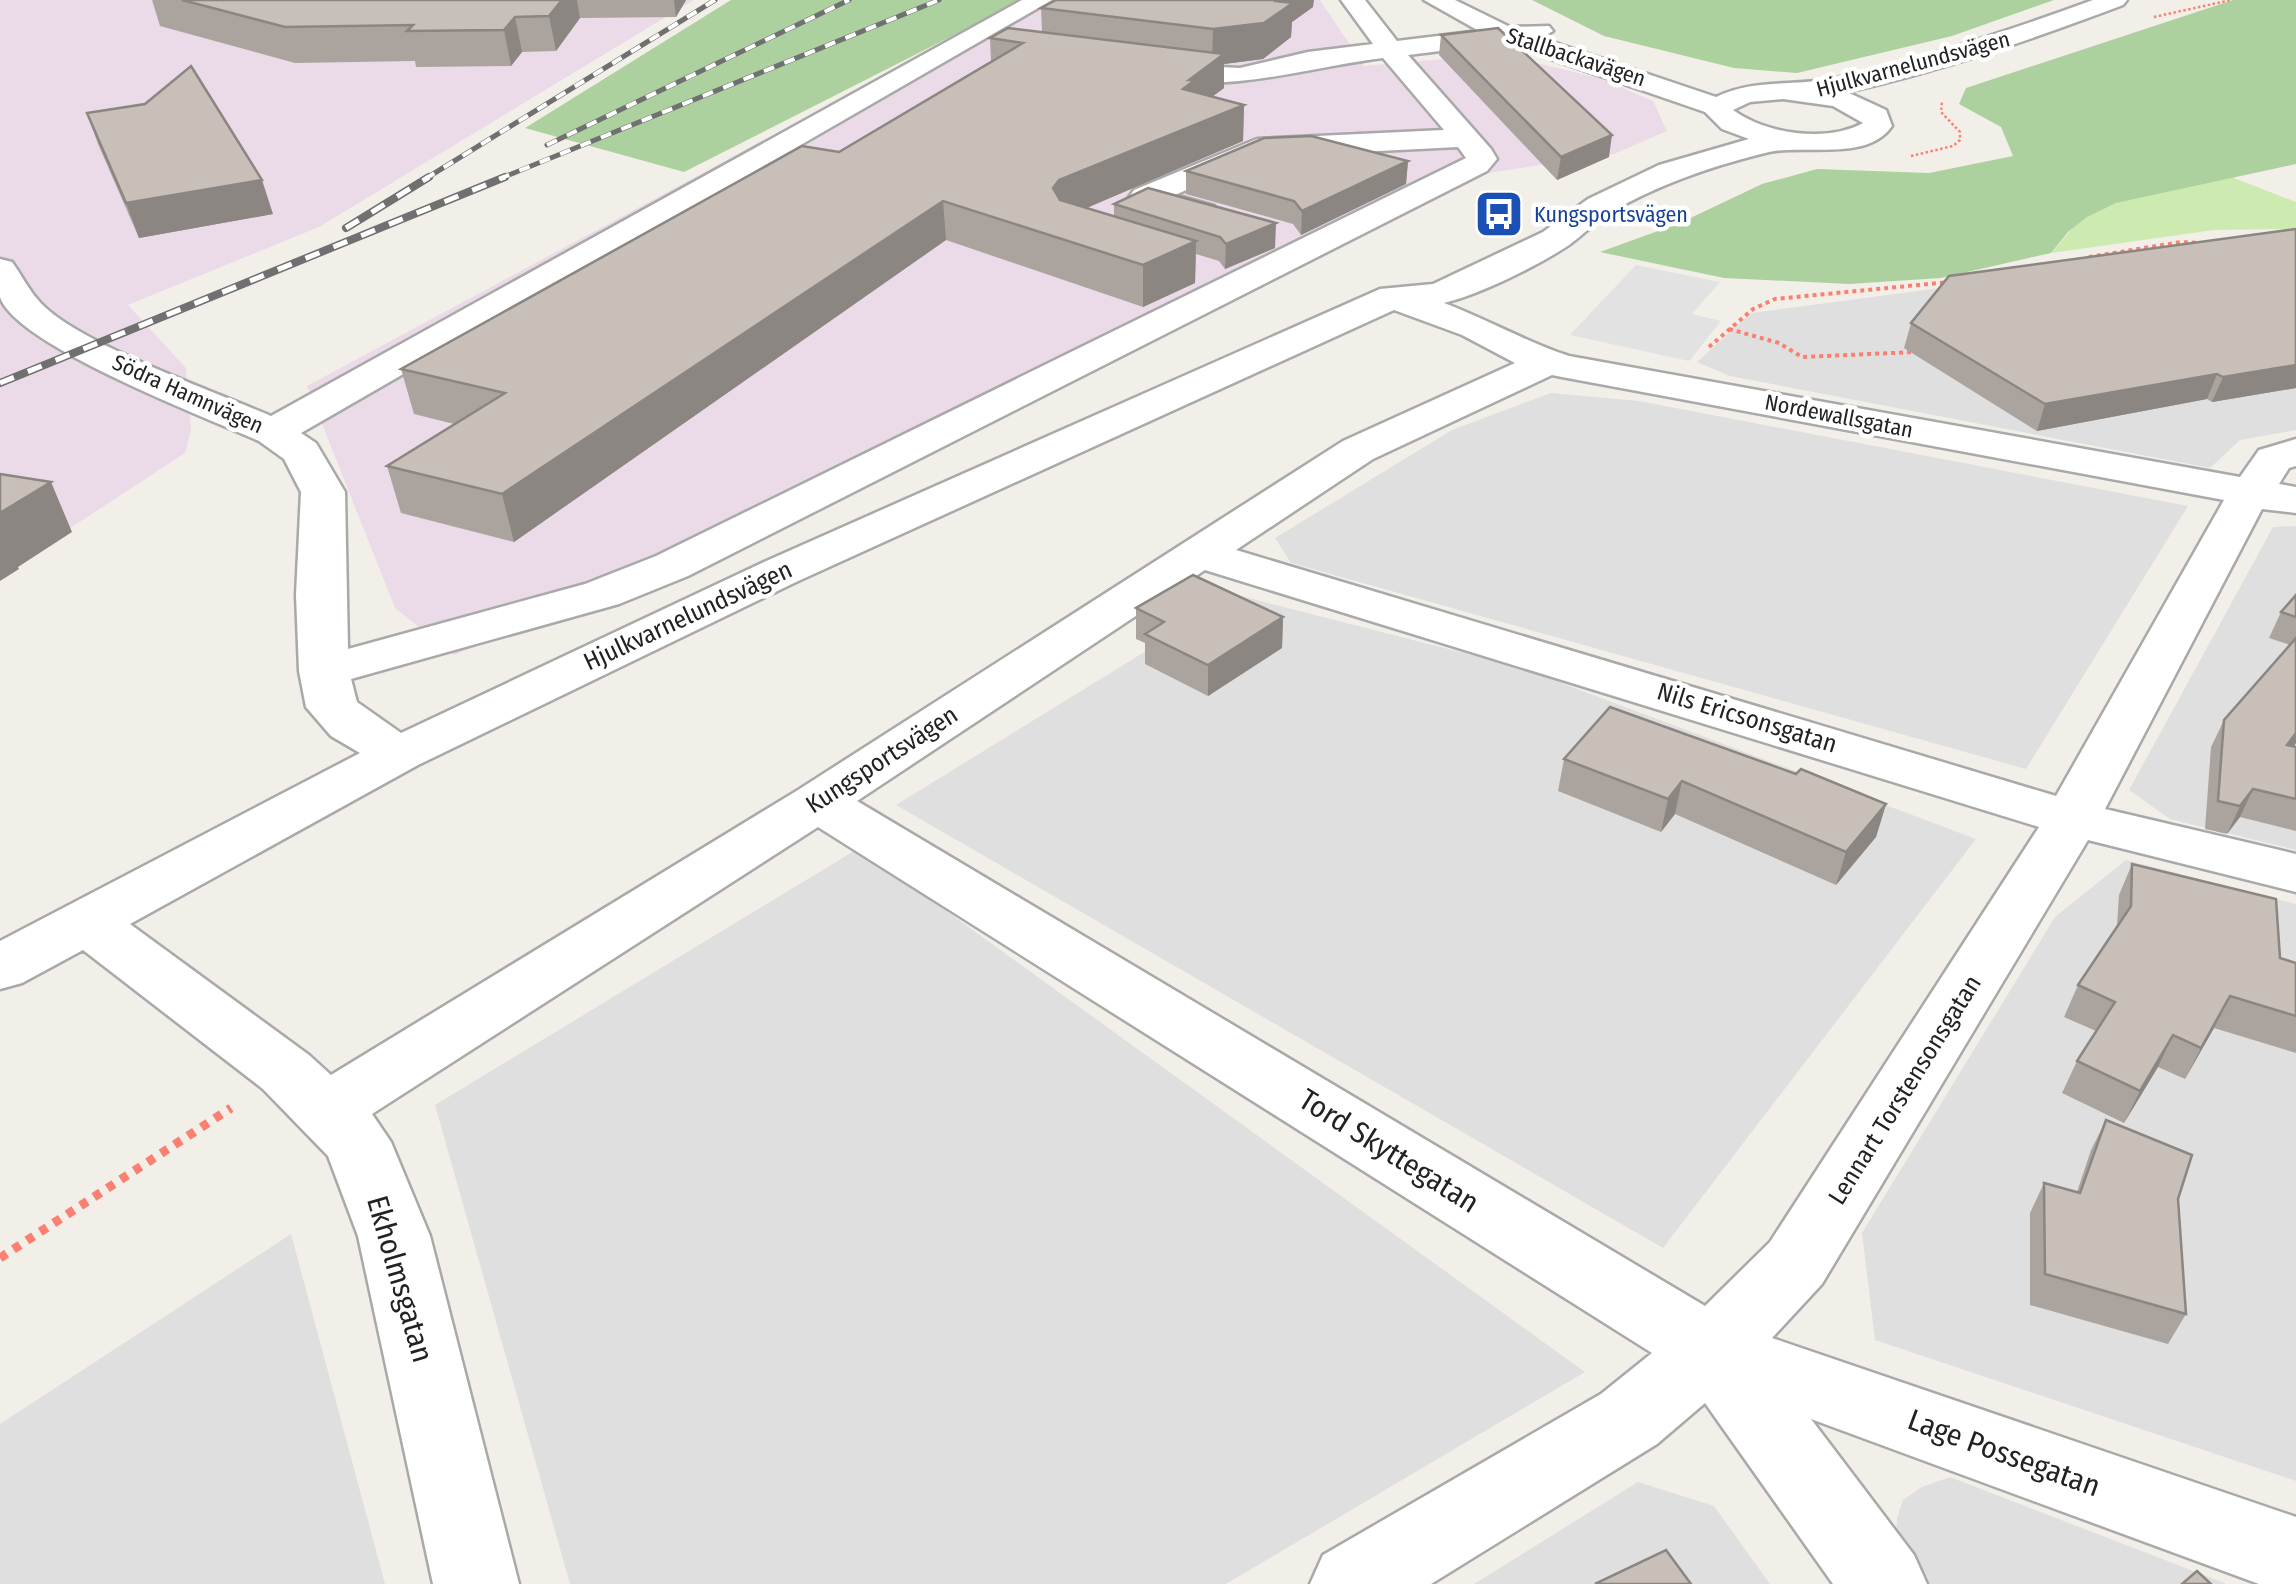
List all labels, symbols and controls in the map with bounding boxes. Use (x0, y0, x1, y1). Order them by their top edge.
street label: Stallbackavägen (1503, 22, 1649, 92)
street label: Hjulkvarnelundsvägen (1813, 25, 2013, 103)
bus stop icon: Kungsportsvägen (1473, 188, 1525, 240)
place label: Kungsportsvägen (1534, 201, 1688, 228)
street label: Södra Hamnvägen (108, 349, 268, 439)
street label: Nordewallsgatan (1763, 388, 1915, 444)
street label: Hjulkvarnelundsvägen (579, 555, 797, 677)
street label: Nils Ericsonsgatan (1653, 676, 1841, 760)
street label: Kungsportsvägen (801, 700, 963, 820)
street label: Lennart Torstensonsgatan (1822, 970, 1988, 1210)
street label: Tord Skyttegatan (1292, 1081, 1486, 1221)
street label: Ekholmsgatan (359, 1191, 441, 1367)
street label: Lage Possegatan (1903, 1402, 2105, 1504)

